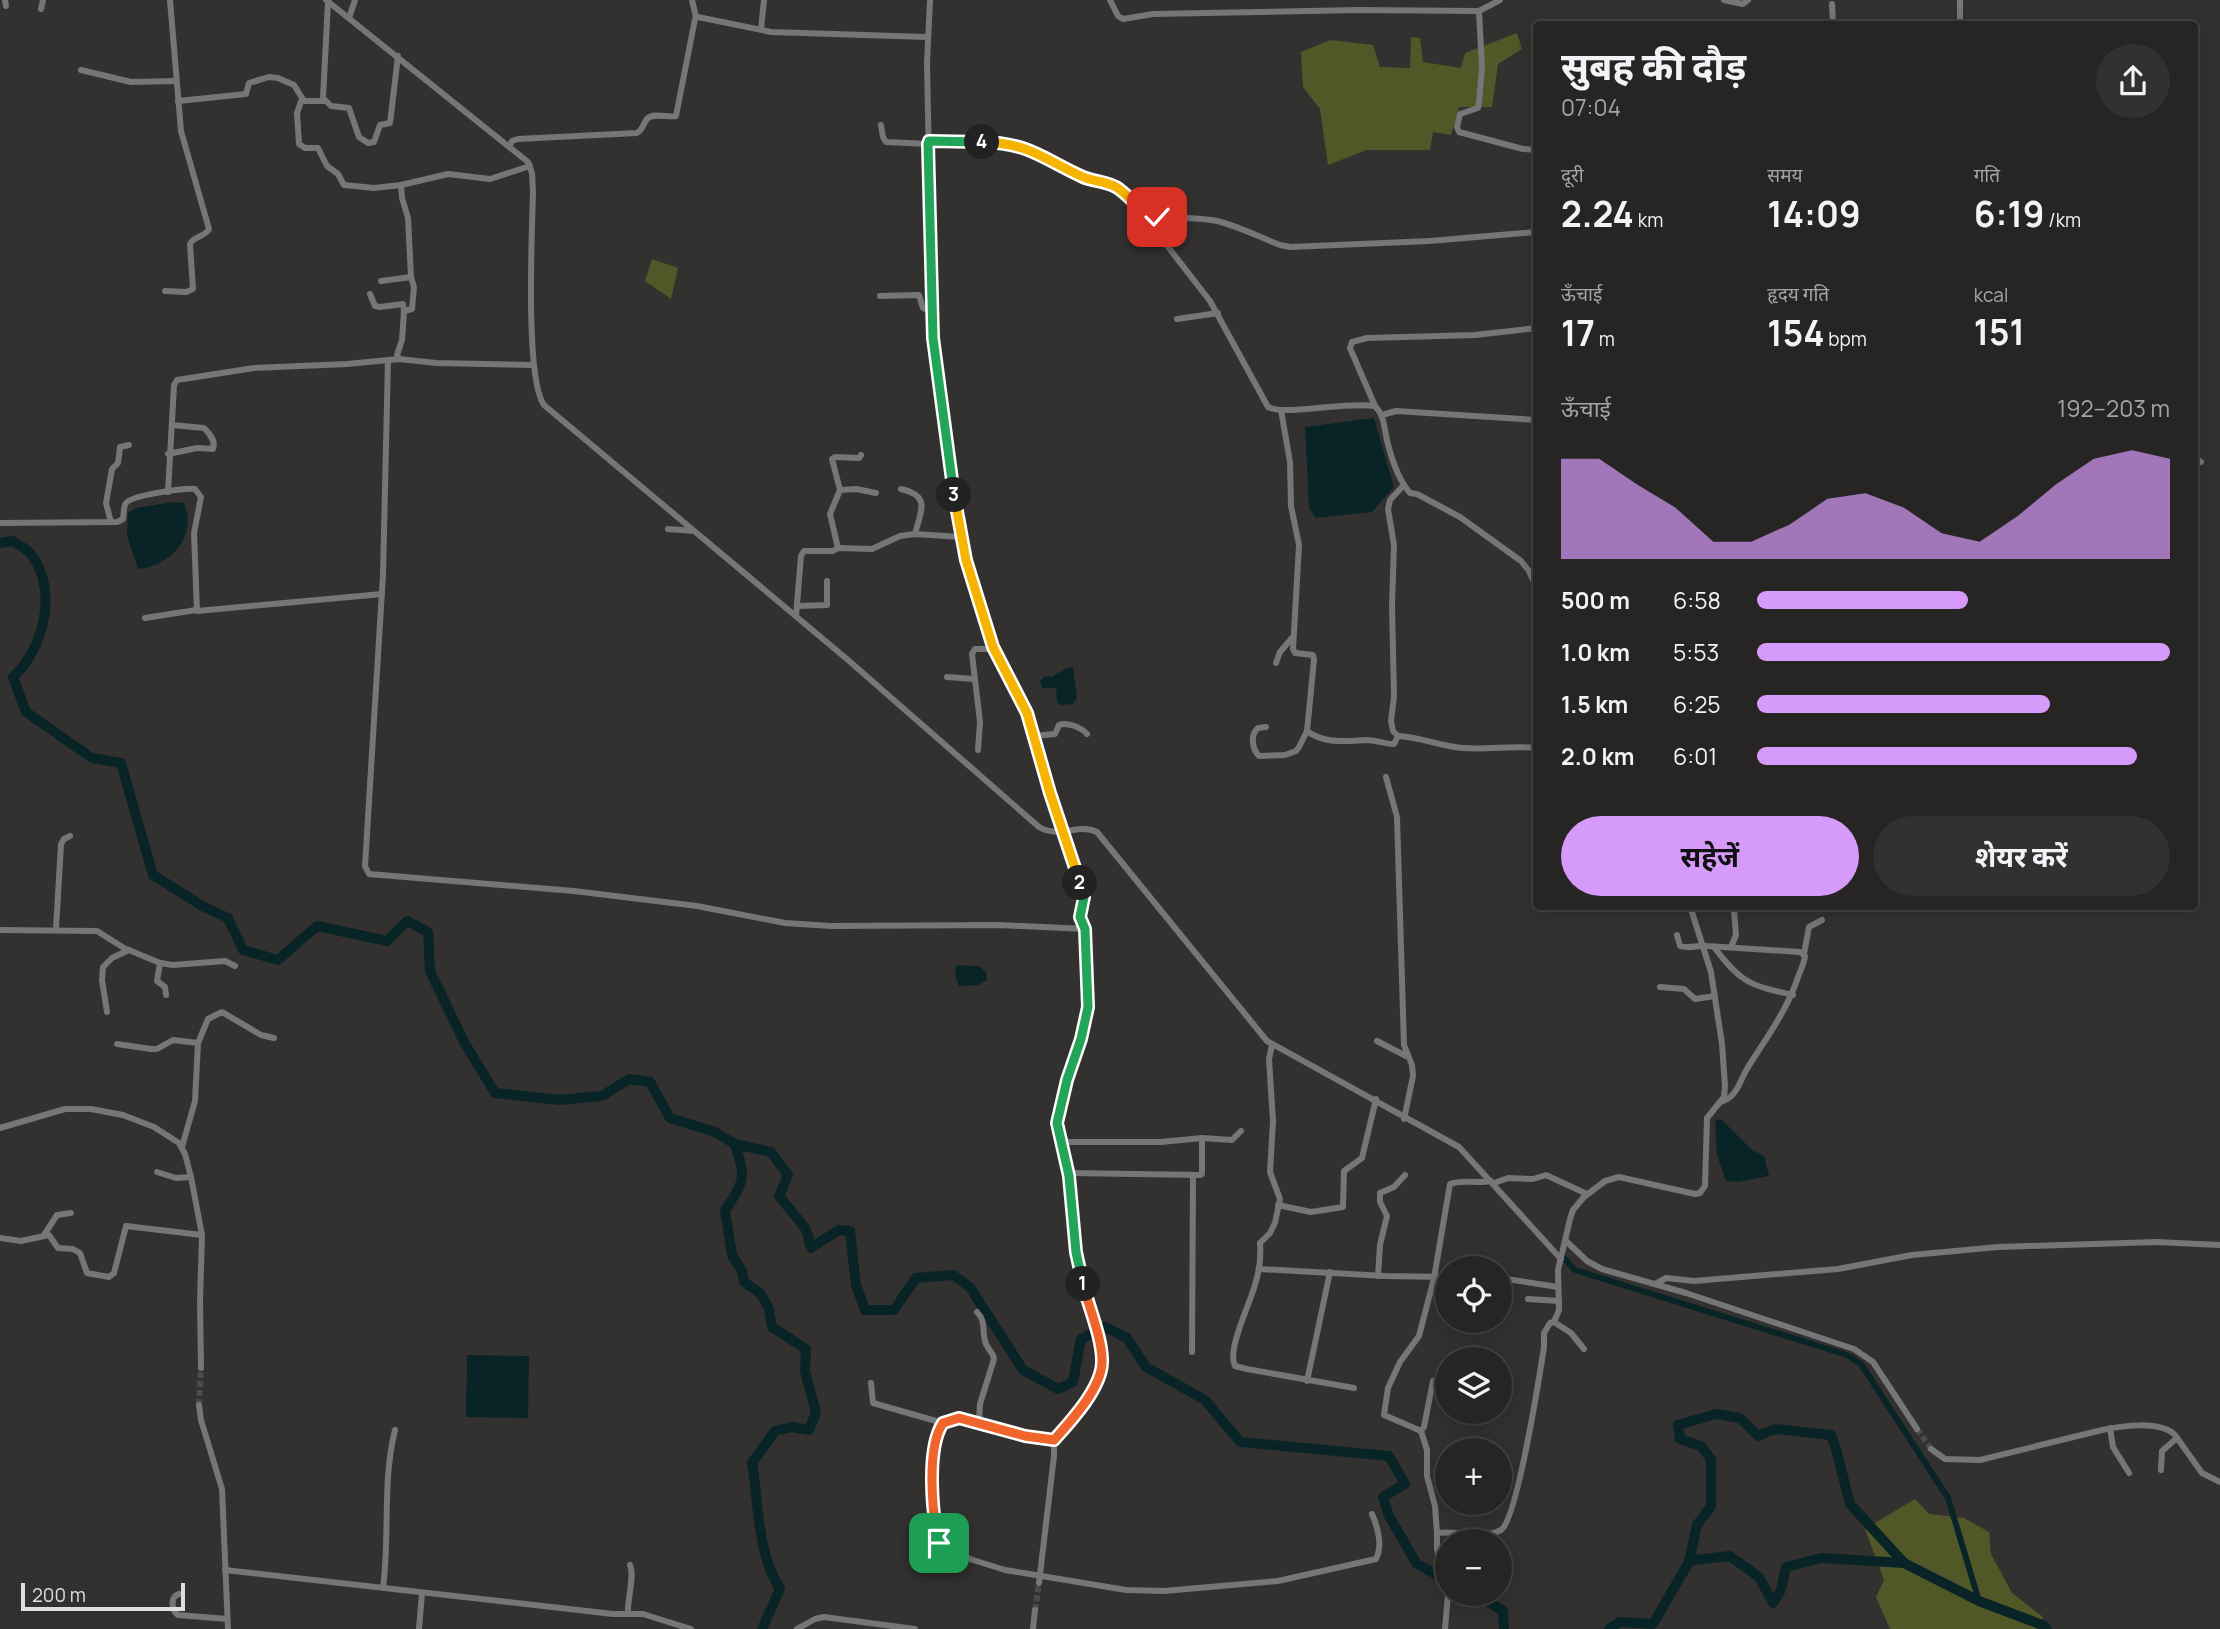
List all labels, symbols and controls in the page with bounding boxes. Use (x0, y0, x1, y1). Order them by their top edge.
text: सुबह की दौड़ (1561, 39, 1746, 91)
button: share (2096, 44, 2170, 118)
text: 07:04 (1561, 91, 1621, 123)
pin: 4 (964, 124, 1000, 160)
text: 4 (976, 128, 987, 154)
text: दूरी (1561, 162, 1584, 188)
text: समय (1767, 162, 1803, 188)
text: गति (1974, 162, 2000, 188)
pin (1127, 187, 1187, 247)
text: 2.24 (1561, 190, 1634, 238)
text: 14:09 (1767, 190, 1861, 238)
text: 6:19 (1974, 190, 2044, 238)
icon: check (1138, 198, 1176, 236)
text: km (1634, 207, 1663, 233)
text: /km (2044, 207, 2081, 233)
text: ऊँचाई (1561, 281, 1602, 307)
text: हृदय गति (1767, 281, 1829, 307)
text: kcal (1974, 282, 2008, 308)
text: 151 (1974, 308, 2025, 356)
text: 17 (1561, 309, 1595, 357)
text: 154 (1767, 309, 1824, 357)
text: m (1595, 326, 1615, 352)
text: bpm (1824, 326, 1867, 352)
text: ऊँचाई (1561, 392, 1611, 424)
text: 192–203 m (2057, 392, 2170, 424)
pin: 3 (936, 477, 972, 512)
text: 3 (948, 481, 959, 507)
text: 500 m (1561, 584, 1630, 616)
text: 6:58 (1673, 584, 1721, 616)
text: 1.0 km (1561, 636, 1630, 668)
text: 5:53 (1673, 636, 1719, 668)
text: 1.5 km (1561, 688, 1628, 720)
text: 6:25 (1673, 688, 1721, 720)
text: 2.0 km (1561, 740, 1634, 772)
text: 6:01 (1673, 740, 1717, 772)
button: सहेजें (1561, 816, 1859, 896)
button: शेयर करें (1873, 816, 2170, 896)
pin: 2 (1062, 866, 1098, 900)
text: 2 (1074, 869, 1085, 895)
map controls (1435, 1256, 1512, 1606)
button: locate (1435, 1256, 1512, 1333)
pin: 1 (1066, 1266, 1100, 1302)
text: 1 (1078, 1270, 1087, 1296)
button: layers (1435, 1347, 1512, 1424)
button: + (1435, 1438, 1512, 1515)
pin (909, 1513, 969, 1573)
icon: arrive (920, 1524, 958, 1562)
button: − (1435, 1529, 1512, 1606)
scale bar (21, 1580, 186, 1612)
text: 200 m (32, 1582, 86, 1608)

